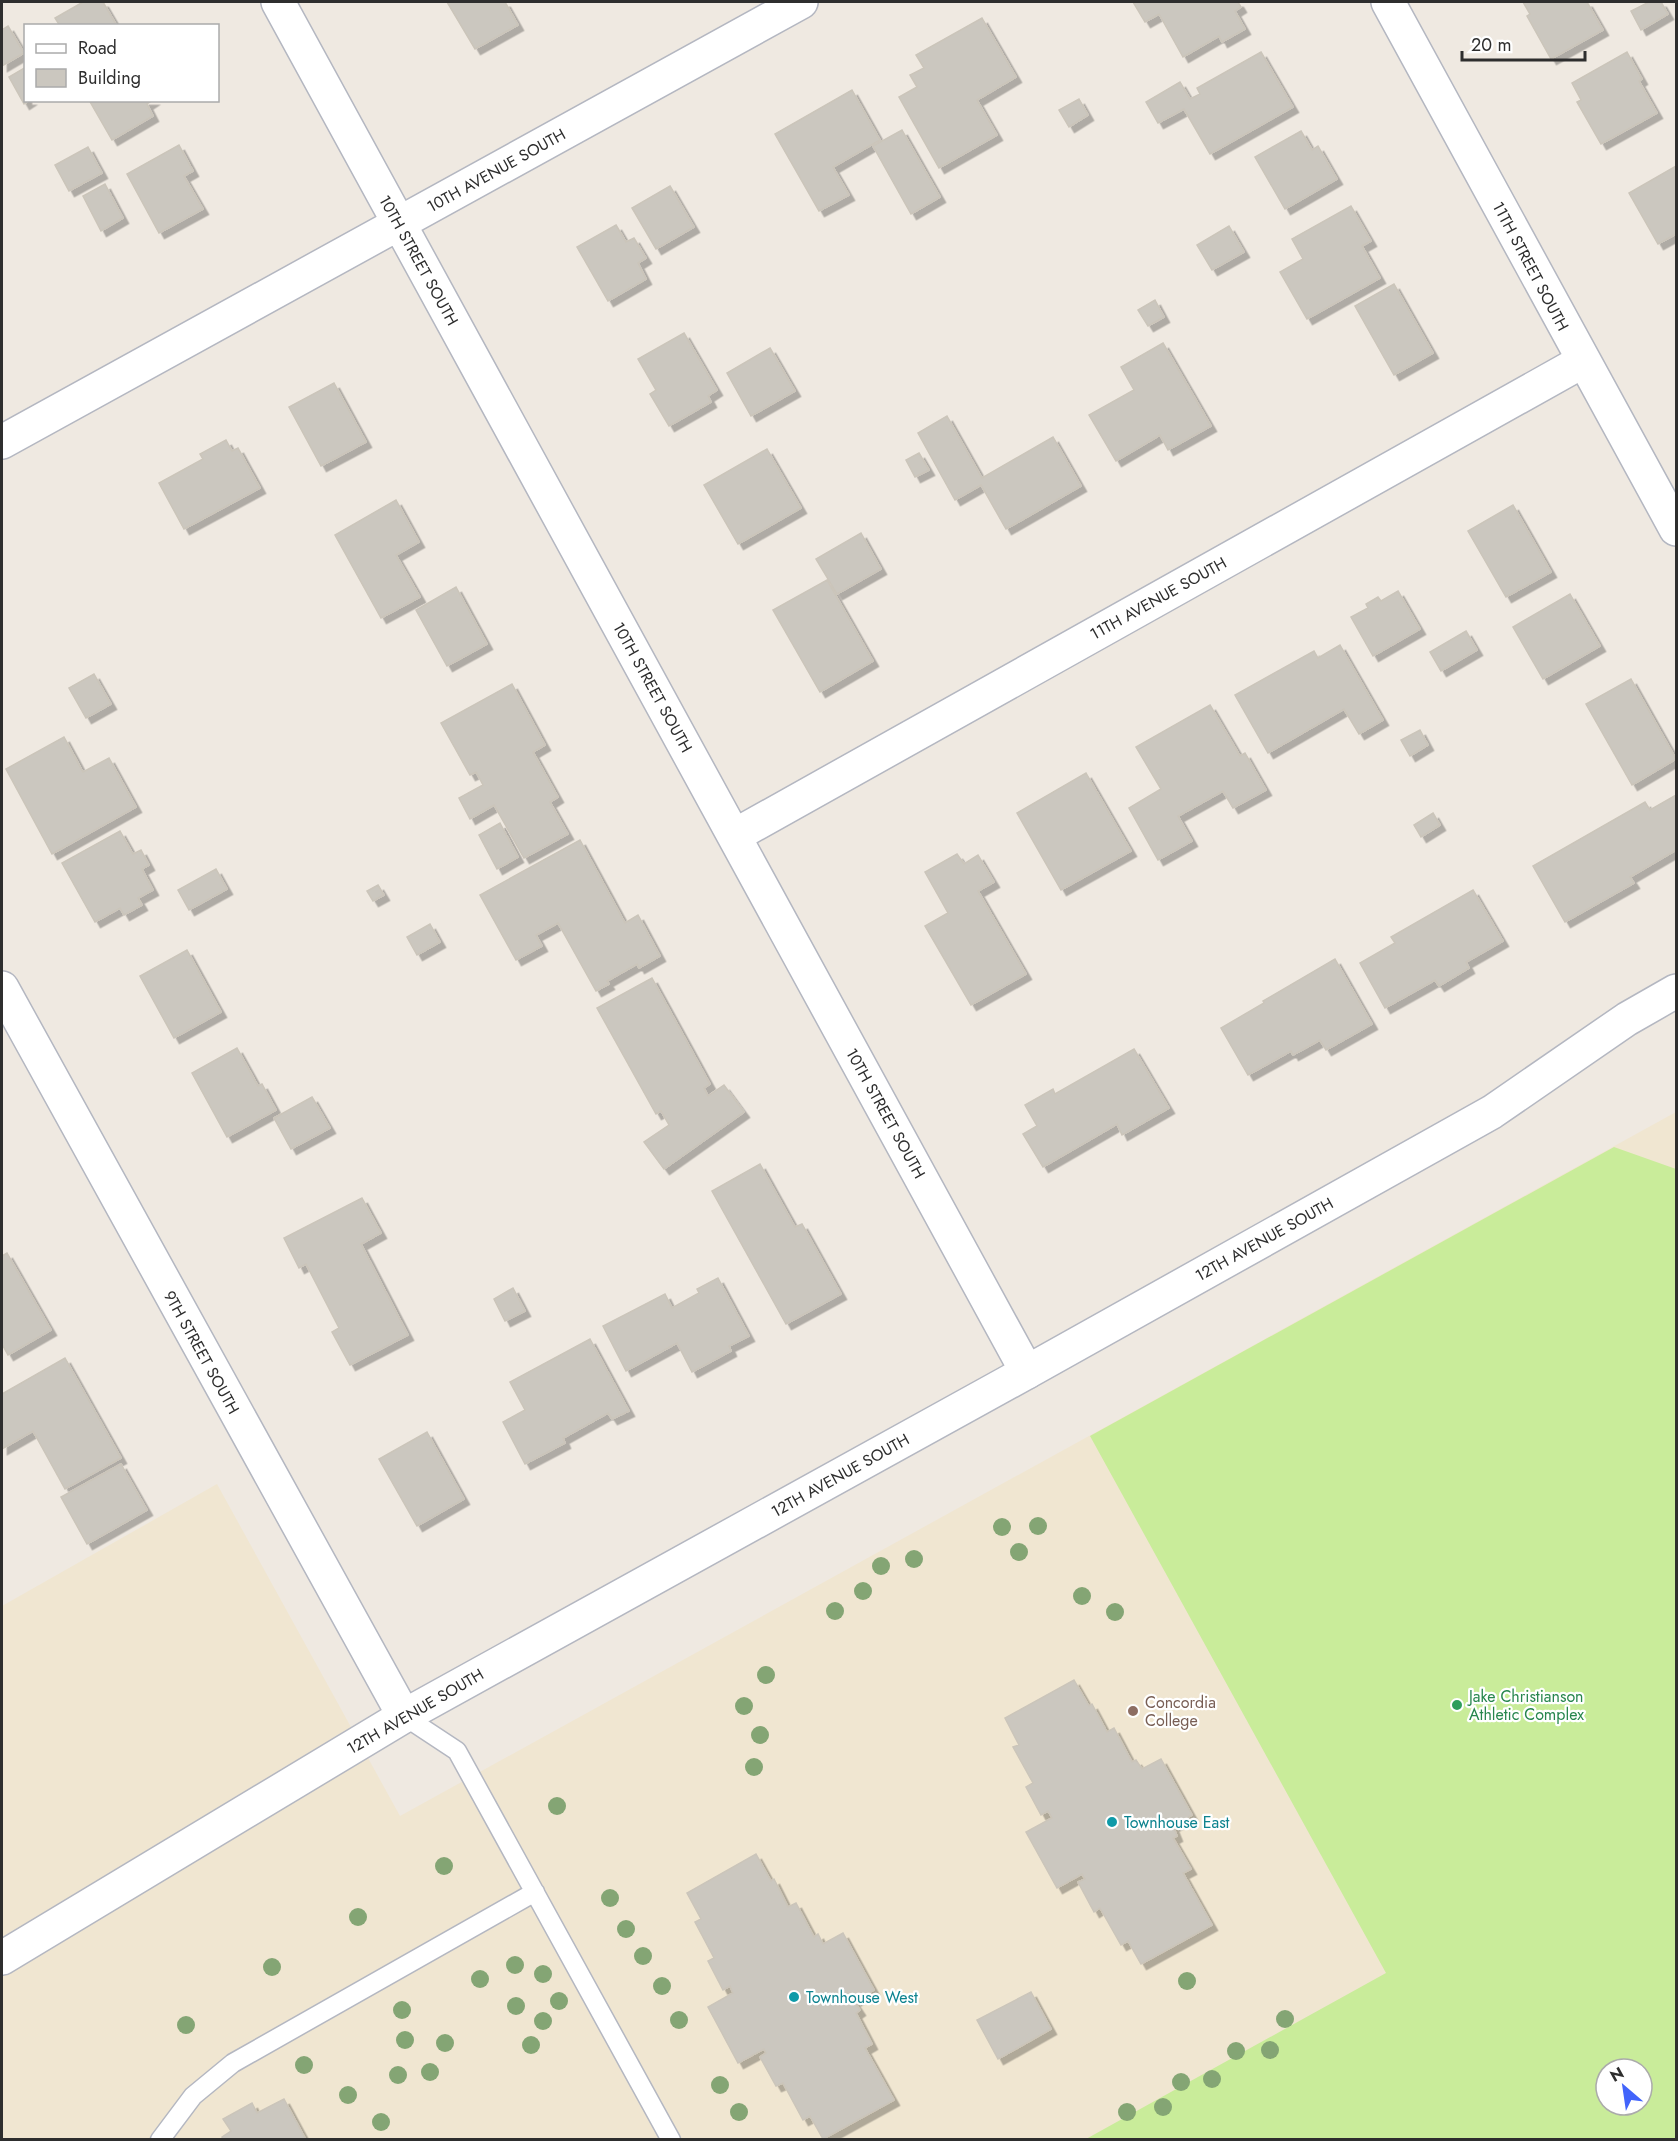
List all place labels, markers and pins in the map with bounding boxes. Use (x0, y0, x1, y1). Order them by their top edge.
place label: Jake Christianson Athletic Complex (1467, 1685, 1584, 1726)
place label: Concordia College (1145, 1691, 1216, 1732)
marker: Jake Christianson Athletic Complex (1450, 1698, 1464, 1712)
marker: Concordia College (1126, 1704, 1140, 1718)
place label: Townhouse East (1124, 1811, 1230, 1834)
marker: Townhouse East (1105, 1815, 1119, 1829)
place label: Townhouse West (806, 1986, 918, 2009)
marker: Townhouse West (787, 1990, 801, 2004)

